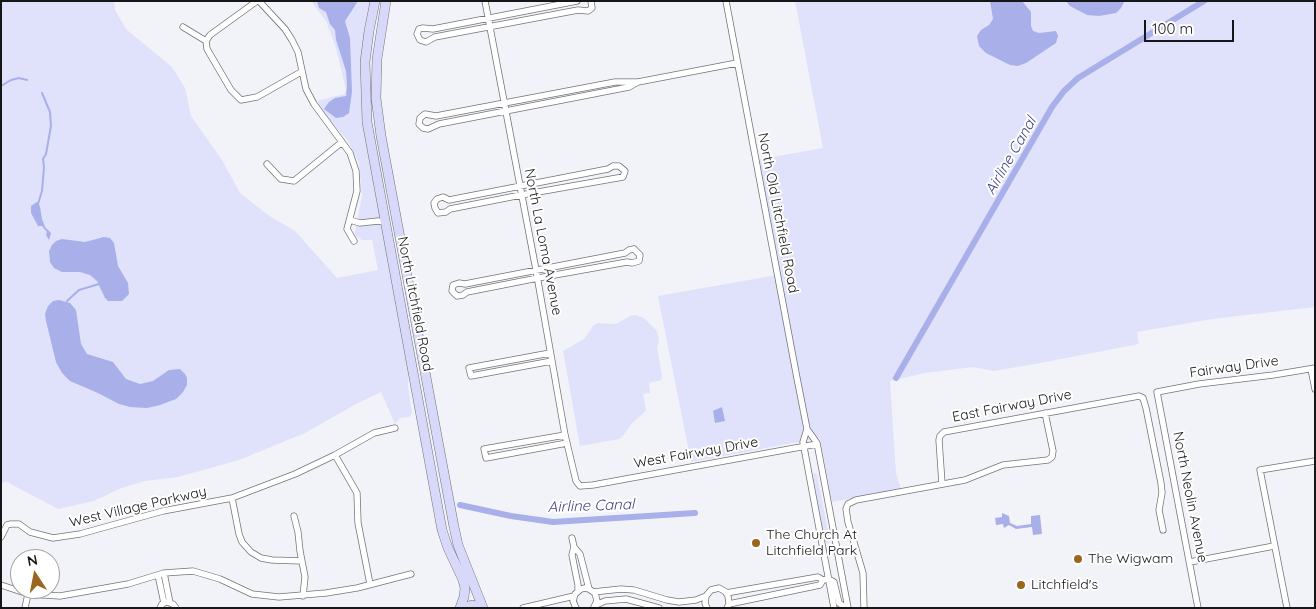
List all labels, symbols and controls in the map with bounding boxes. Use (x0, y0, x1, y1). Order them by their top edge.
scale bar (1146, 10, 1236, 42)
text: 100 m (1152, 19, 1193, 38)
water label: Airline Canal (982, 114, 1040, 198)
street label: North Old Litchfield Road (754, 131, 802, 295)
street label: North La Loma Avenue (521, 167, 565, 317)
street label: North Litchfield Road (394, 235, 436, 373)
street label: Fairway Drive (1188, 352, 1280, 382)
street label: East Fairway Drive (951, 386, 1073, 426)
street label: North Neolin Avenue (1169, 430, 1211, 564)
street label: West Fairway Drive (632, 434, 760, 472)
street label: West Village Parkway (68, 483, 208, 531)
water label: Airline Canal (547, 495, 635, 517)
place label: The Church At Litchfield Park (766, 527, 857, 560)
marker: The Church At Litchfield Park (750, 537, 762, 549)
north arrow (10, 549, 60, 599)
text: N (26, 550, 39, 570)
place label: The Wigwam (1088, 551, 1173, 567)
marker: The Wigwam (1072, 553, 1084, 565)
place label: Litchfield's (1031, 577, 1098, 593)
marker: Litchfield's (1015, 579, 1027, 591)

